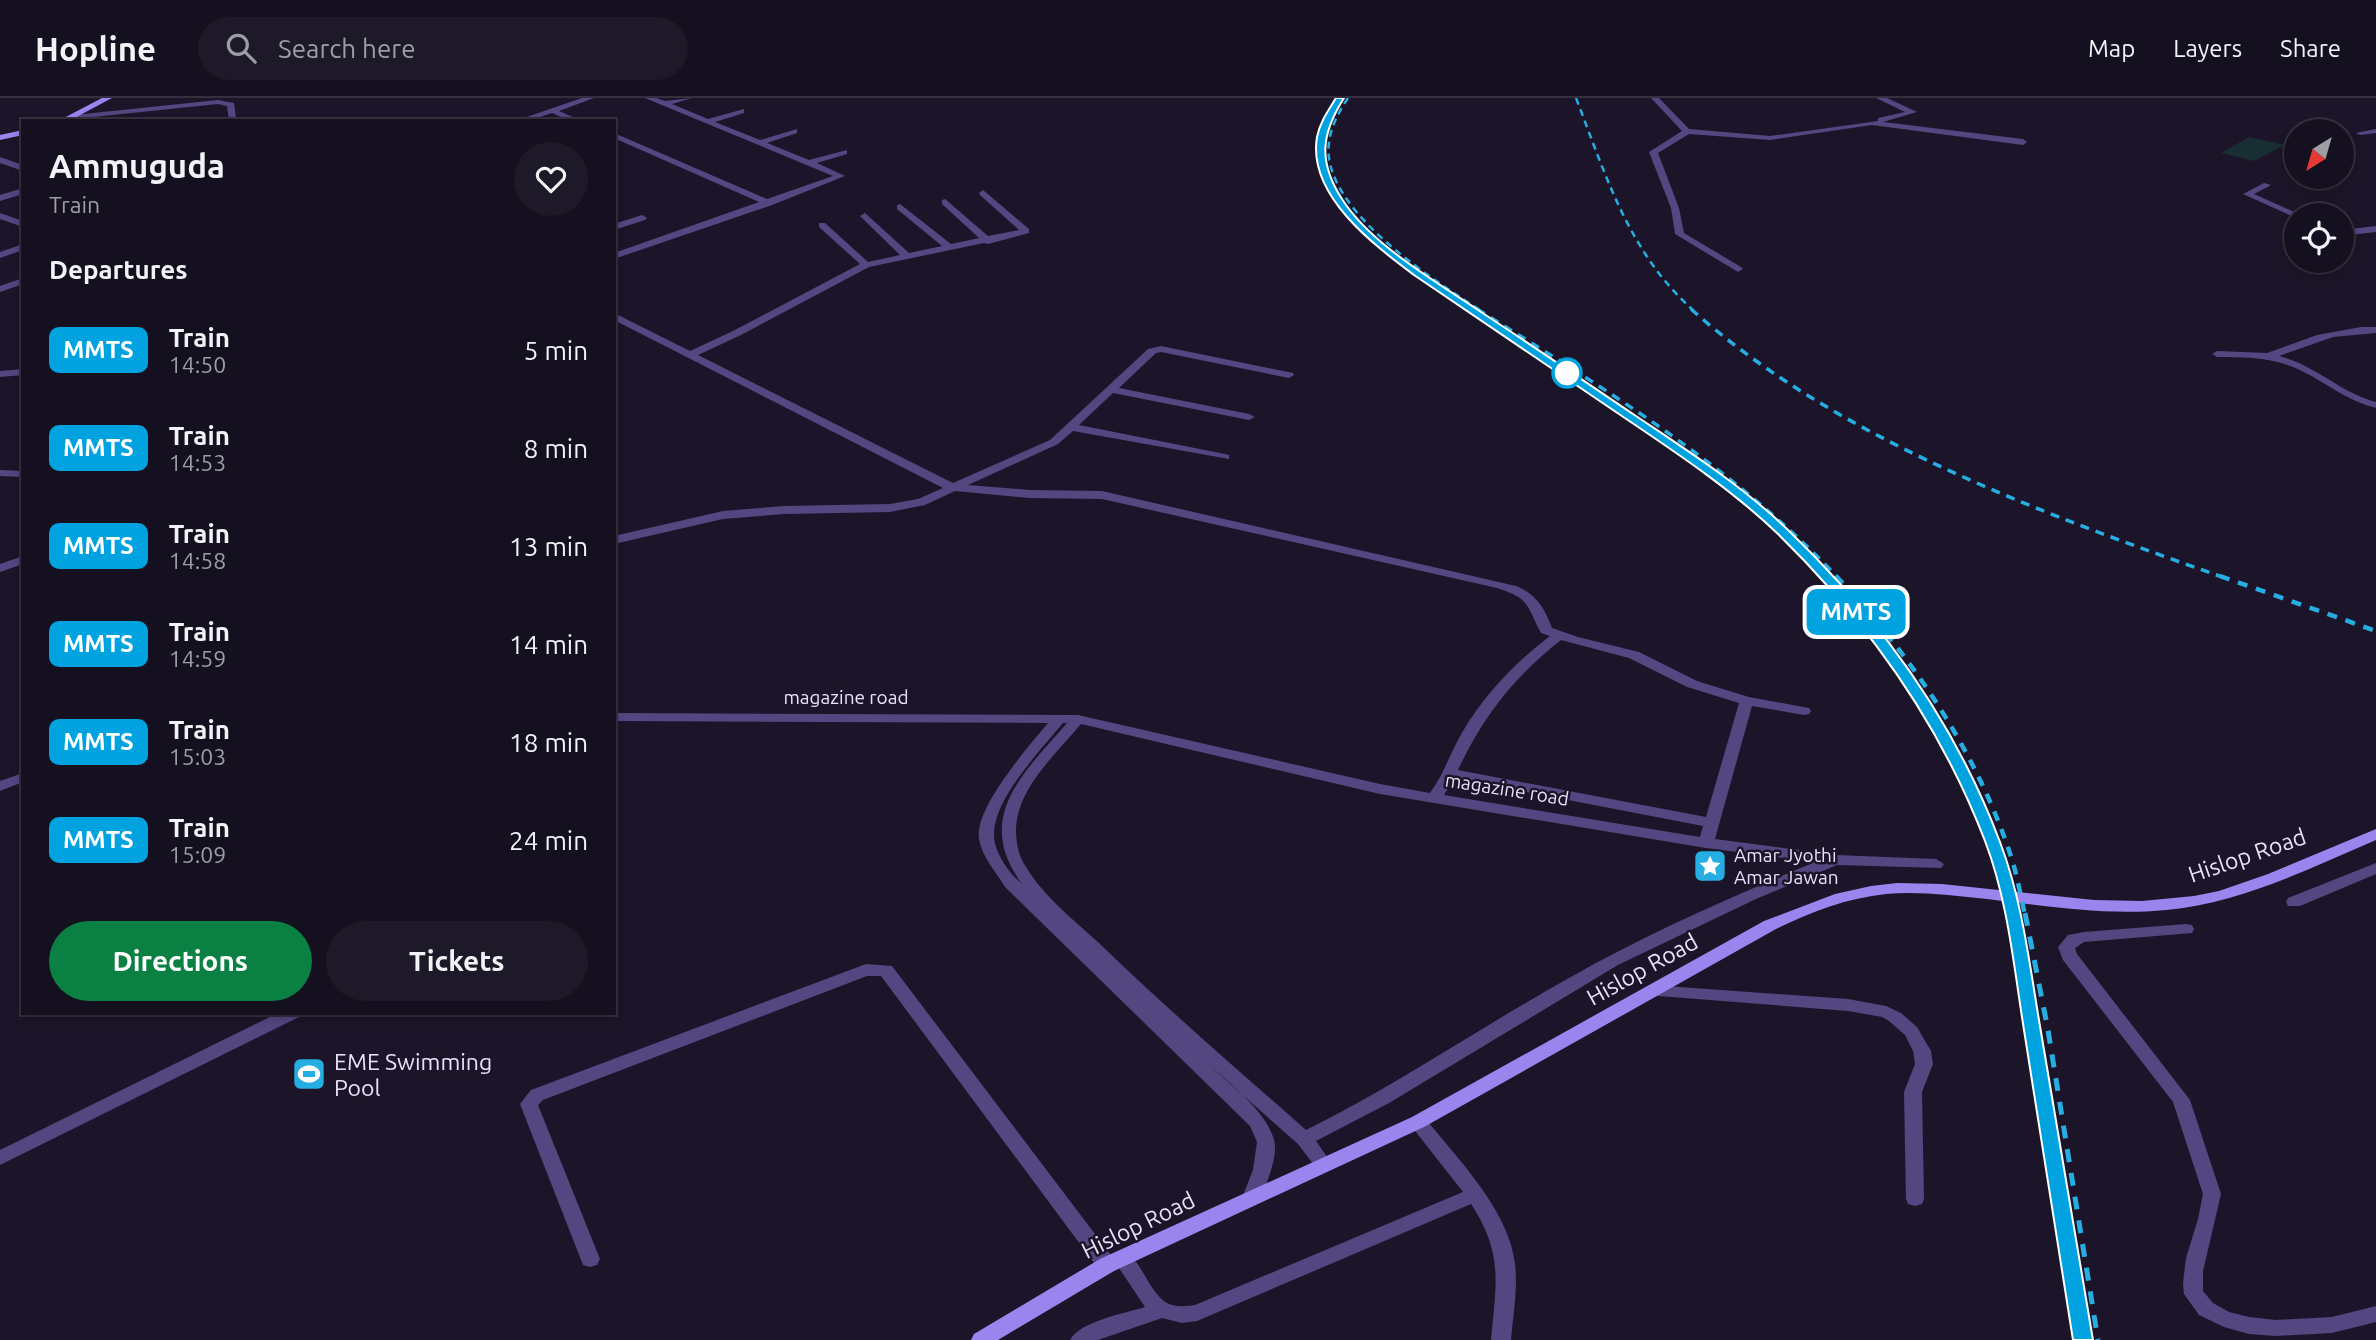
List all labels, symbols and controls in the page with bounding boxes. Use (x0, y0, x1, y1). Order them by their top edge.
search box (198, 17, 688, 80)
icon: search (222, 29, 260, 67)
text: Hopline (35, 30, 156, 67)
text: Search here (278, 34, 415, 63)
text: Map (2088, 35, 2135, 62)
text: Layers (2173, 35, 2242, 62)
text: Share (2280, 35, 2341, 62)
north arrow (2284, 119, 2354, 189)
map controls (2284, 119, 2354, 273)
button: heart (514, 142, 588, 216)
text: Ammuguda (49, 147, 225, 184)
text: Train (49, 192, 100, 217)
button: locate (2284, 203, 2354, 273)
text: Departures (49, 255, 187, 284)
text: Train (169, 323, 230, 352)
text: MMTS (63, 336, 134, 363)
text: 5 min (524, 336, 588, 365)
text: 14:50 (169, 352, 226, 377)
unlabelled marker (1552, 358, 1582, 388)
text: Train (169, 421, 230, 450)
text: MMTS (63, 434, 134, 461)
text: 8 min (524, 434, 588, 463)
text: 14:53 (169, 450, 226, 475)
text: Train (169, 519, 230, 548)
text: MMTS (63, 532, 134, 559)
text: 13 min (509, 532, 588, 561)
text: 14:58 (169, 548, 226, 573)
line badge: MMTS (1807, 589, 1905, 635)
text: MMTS (1821, 598, 1891, 625)
text: Train (169, 617, 230, 646)
text: MMTS (63, 630, 134, 657)
text: 14 min (509, 630, 588, 659)
text: 14:59 (169, 646, 226, 671)
street label: magazine road (783, 686, 909, 708)
text: Train (169, 715, 230, 744)
text: MMTS (63, 728, 134, 755)
text: 18 min (509, 728, 588, 757)
text: 15:03 (169, 744, 226, 769)
street label: magazine road (1444, 768, 1570, 810)
text: Train (169, 813, 230, 842)
street label: Hislop Road (2185, 823, 2309, 887)
text: MMTS (63, 826, 134, 853)
text: 24 min (509, 826, 588, 855)
text: 15:09 (169, 842, 226, 867)
place label: Amar Jyothi Amar Jawan (1734, 844, 1839, 888)
place icon: Amar Jyothi Amar Jawan (1691, 847, 1729, 885)
button: Directions (49, 921, 312, 1001)
button: Tickets (326, 921, 588, 1001)
street label: Hislop Road (1582, 928, 1702, 1010)
place label: EME Swimming Pool (334, 1049, 492, 1100)
sports icon: EME Swimming Pool (290, 1055, 328, 1093)
street label: Hislop Road (1077, 1187, 1199, 1263)

